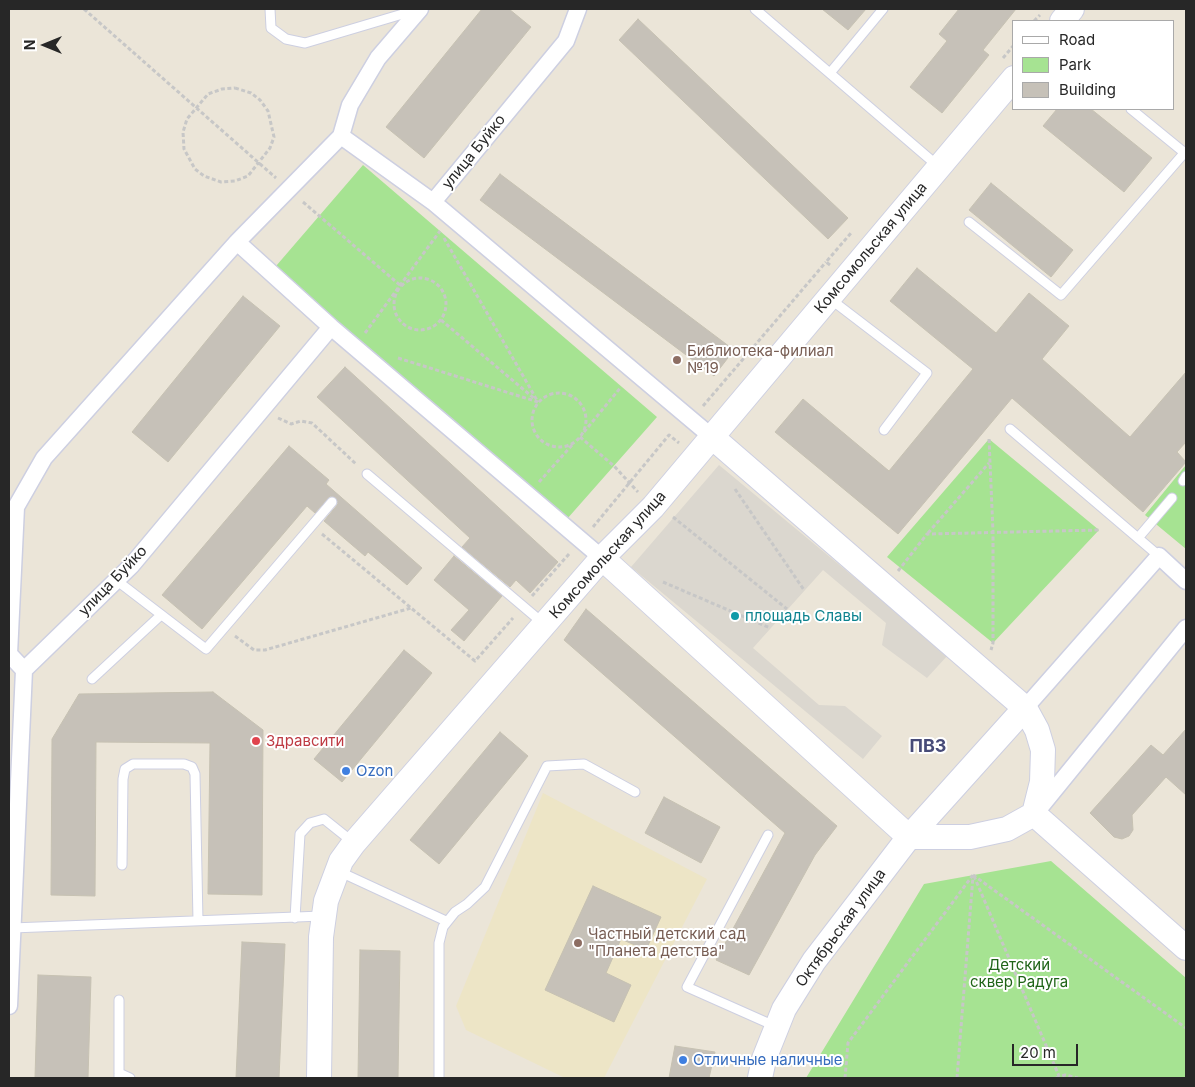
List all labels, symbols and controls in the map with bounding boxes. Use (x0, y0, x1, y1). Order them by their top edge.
north arrow (20, 20, 70, 70)
legend (1012, 20, 1175, 110)
text: Road (1059, 30, 1095, 49)
text: N (21, 40, 38, 50)
text: Park (1059, 55, 1091, 74)
text: Building (1059, 80, 1116, 99)
street label: улица Буйко (438, 111, 510, 193)
street label: Комсомольская улица (811, 179, 931, 317)
place label: Библиотека-филиал №19 (687, 342, 834, 377)
marker: Библиотека-филиал №19 (671, 354, 683, 366)
street label: Комсомольская улица (546, 488, 670, 622)
street label: улица Буйко (75, 542, 151, 620)
place label: площадь Славы (745, 607, 862, 625)
marker: площадь Славы (729, 610, 741, 622)
place label: Здравсити (266, 732, 344, 750)
marker: Здравсити (250, 735, 262, 747)
district label: ПВЗ (910, 736, 946, 758)
place label: Ozon (356, 762, 393, 780)
marker: Ozon (340, 765, 352, 777)
street label: Октябрьская улица (792, 865, 890, 991)
place label: Частный детский сад "Планета детства" (588, 925, 746, 960)
marker: Частный детский сад "Планета детства" (572, 937, 584, 949)
park label: Детский сквер Радуга (970, 956, 1068, 991)
scale bar (1015, 1034, 1081, 1066)
text: 20 m (1020, 1043, 1056, 1062)
place label: Отличные наличные (693, 1051, 843, 1069)
marker: Отличные наличные (677, 1054, 689, 1066)

